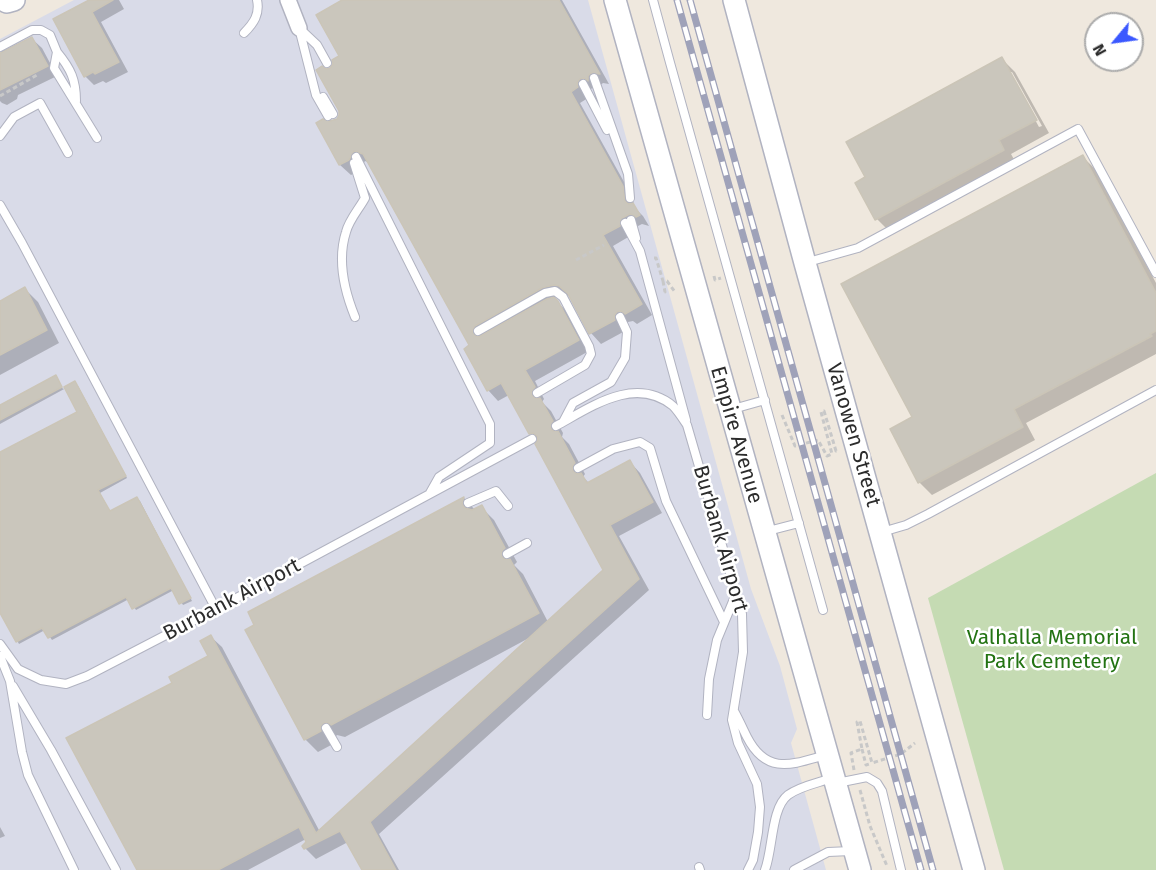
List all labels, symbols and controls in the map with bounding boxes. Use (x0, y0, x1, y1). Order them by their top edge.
north arrow (1084, 12, 1144, 72)
text: N (1089, 41, 1110, 59)
street label: Vanowen Street (820, 360, 886, 510)
street label: Empire Avenue (704, 363, 768, 507)
street label: Burbank Airport (687, 463, 753, 615)
street label: Burbank Airport (159, 553, 305, 647)
park label: Valhalla Memorial Park Cemetery (967, 625, 1137, 675)

